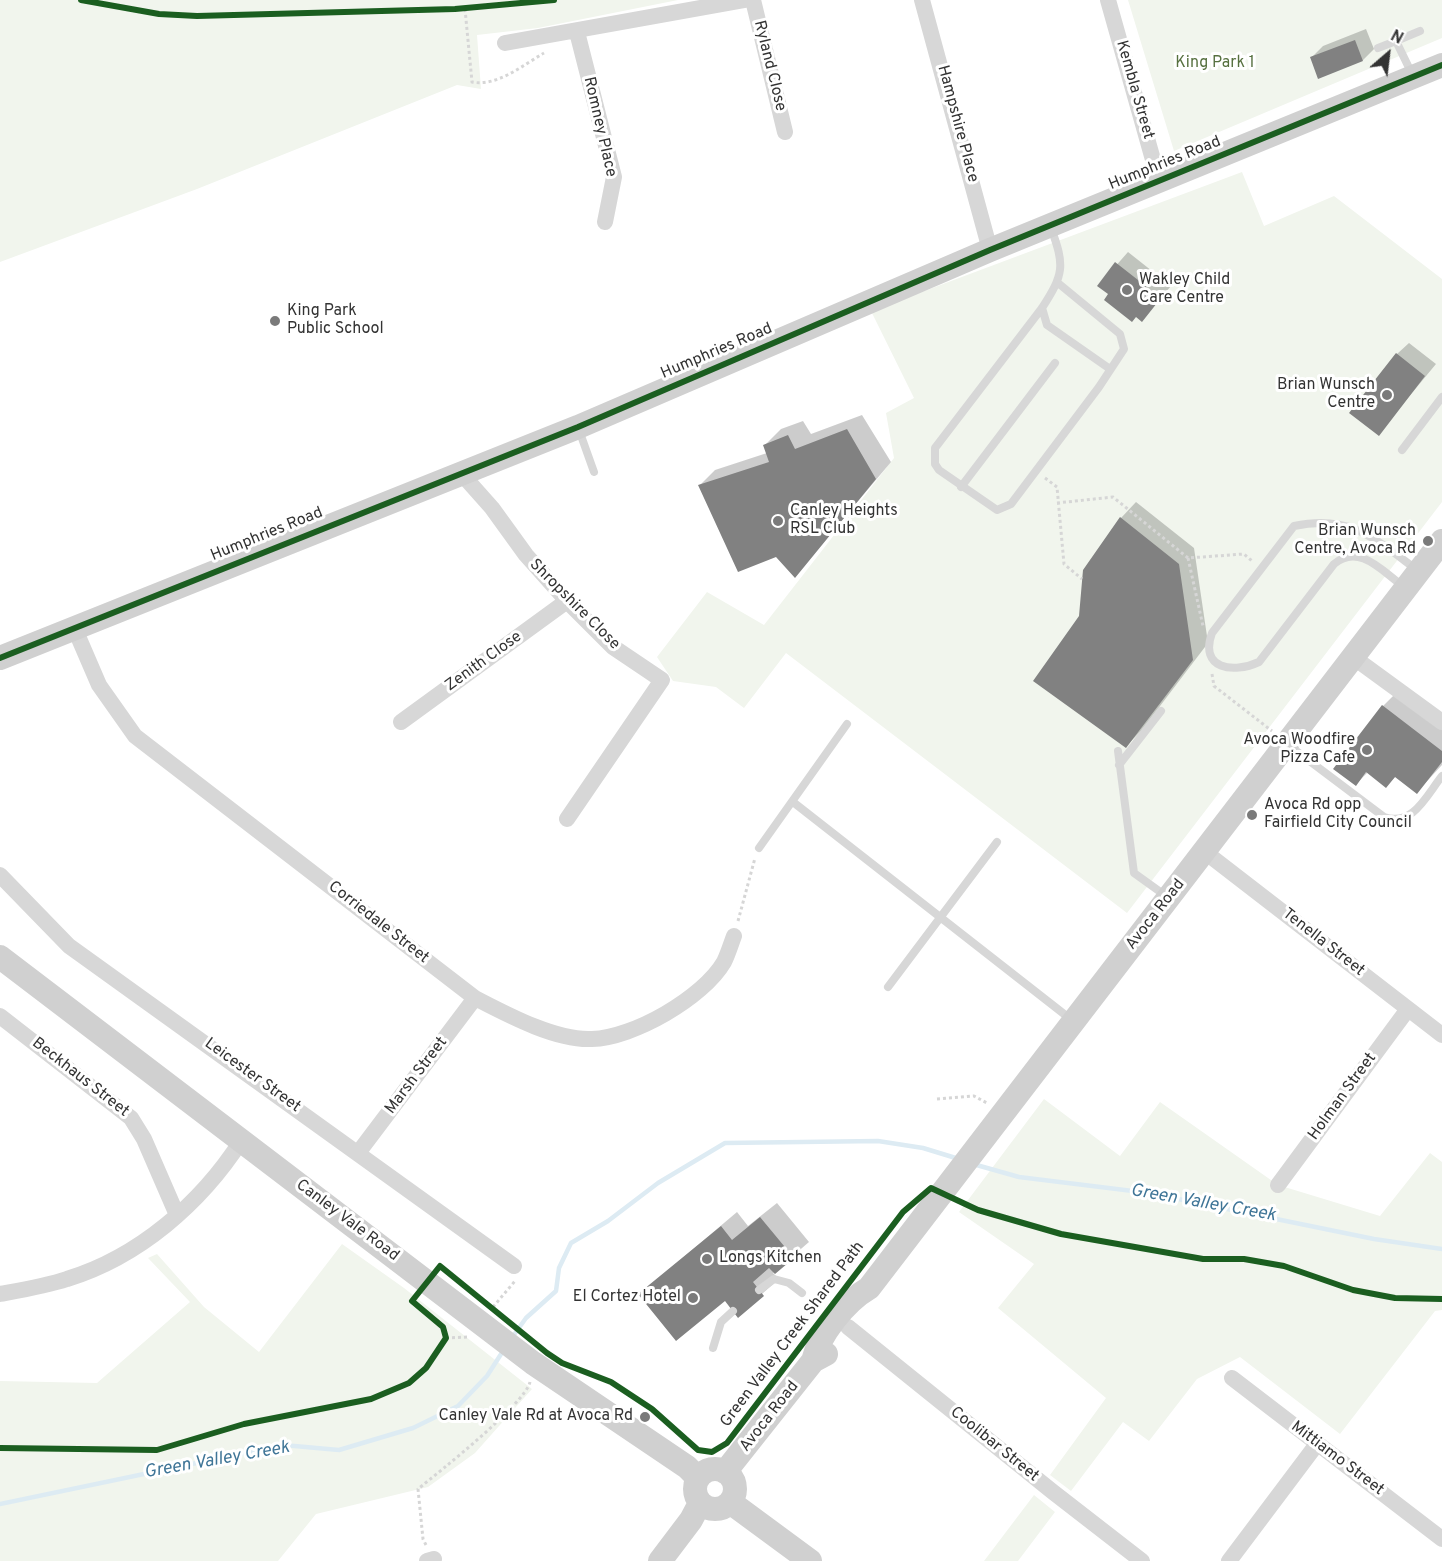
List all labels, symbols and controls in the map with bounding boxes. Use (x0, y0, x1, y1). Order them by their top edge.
street label: Ryland Close (748, 19, 790, 113)
north arrow (1358, 24, 1418, 84)
text: N (1387, 27, 1406, 50)
street label: Kembla Street (1111, 38, 1157, 142)
park label: King Park 1 (1175, 54, 1255, 74)
street label: Hampshire Place (932, 63, 982, 185)
street label: Romney Place (578, 75, 620, 179)
street label: Humphries Road (1106, 133, 1224, 195)
place label: Wakley Child Care Centre (1139, 271, 1230, 309)
marker: Wakley Child Care Centre (1120, 283, 1134, 297)
place label: King Park Public School (287, 302, 384, 340)
marker: King Park Public School (268, 314, 282, 328)
street label: Humphries Road (658, 320, 776, 384)
place label: Brian Wunsch Centre (1277, 376, 1375, 414)
marker: Brian Wunsch Centre (1380, 388, 1394, 402)
place label: Canley Heights RSL Club (790, 502, 898, 540)
street label: Humphries Road (208, 504, 326, 566)
marker: Canley Heights RSL Club (771, 514, 785, 528)
place label: Brian Wunsch Centre, Avoca Rd (1294, 522, 1416, 560)
marker: Brian Wunsch Centre, Avoca Rd (1421, 534, 1435, 548)
street label: Shropshire Close (525, 556, 623, 654)
street label: Zenith Close (442, 628, 526, 696)
place label: Avoca Woodfire Pizza Cafe (1243, 731, 1355, 769)
marker: Avoca Woodfire Pizza Cafe (1360, 743, 1374, 757)
place label: Avoca Rd opp Fairfield City Council (1264, 796, 1412, 834)
marker: Avoca Rd opp Fairfield City Council (1245, 808, 1259, 822)
street label: Avoca Road (1122, 876, 1190, 954)
street label: Corriedale Street (324, 878, 432, 968)
street label: Tenella Street (1278, 905, 1368, 981)
street label: Beckhaus Street (28, 1034, 132, 1122)
street label: Marsh Street (382, 1034, 452, 1118)
street label: Leicester Street (200, 1035, 304, 1117)
street label: Holman Street (1305, 1050, 1381, 1144)
street label: Canley Vale Road (292, 1176, 402, 1266)
water label: Green Valley Creek (1129, 1181, 1277, 1227)
street label: Green Valley Creek Shared Path (717, 1238, 869, 1432)
place label: Longs Kitchen (719, 1249, 822, 1269)
marker: Longs Kitchen (700, 1252, 714, 1266)
place label: El Cortez Hotel (573, 1288, 681, 1308)
marker: El Cortez Hotel (686, 1291, 700, 1305)
street label: Avoca Road (736, 1378, 804, 1456)
street label: Coolibar Street (946, 1403, 1042, 1487)
place label: Canley Vale Rd at Avoca Rd (438, 1407, 633, 1427)
marker: Canley Vale Rd at Avoca Rd (638, 1410, 652, 1424)
street label: Mittiamo Street (1287, 1418, 1387, 1500)
water label: Green Valley Creek (143, 1438, 291, 1484)

